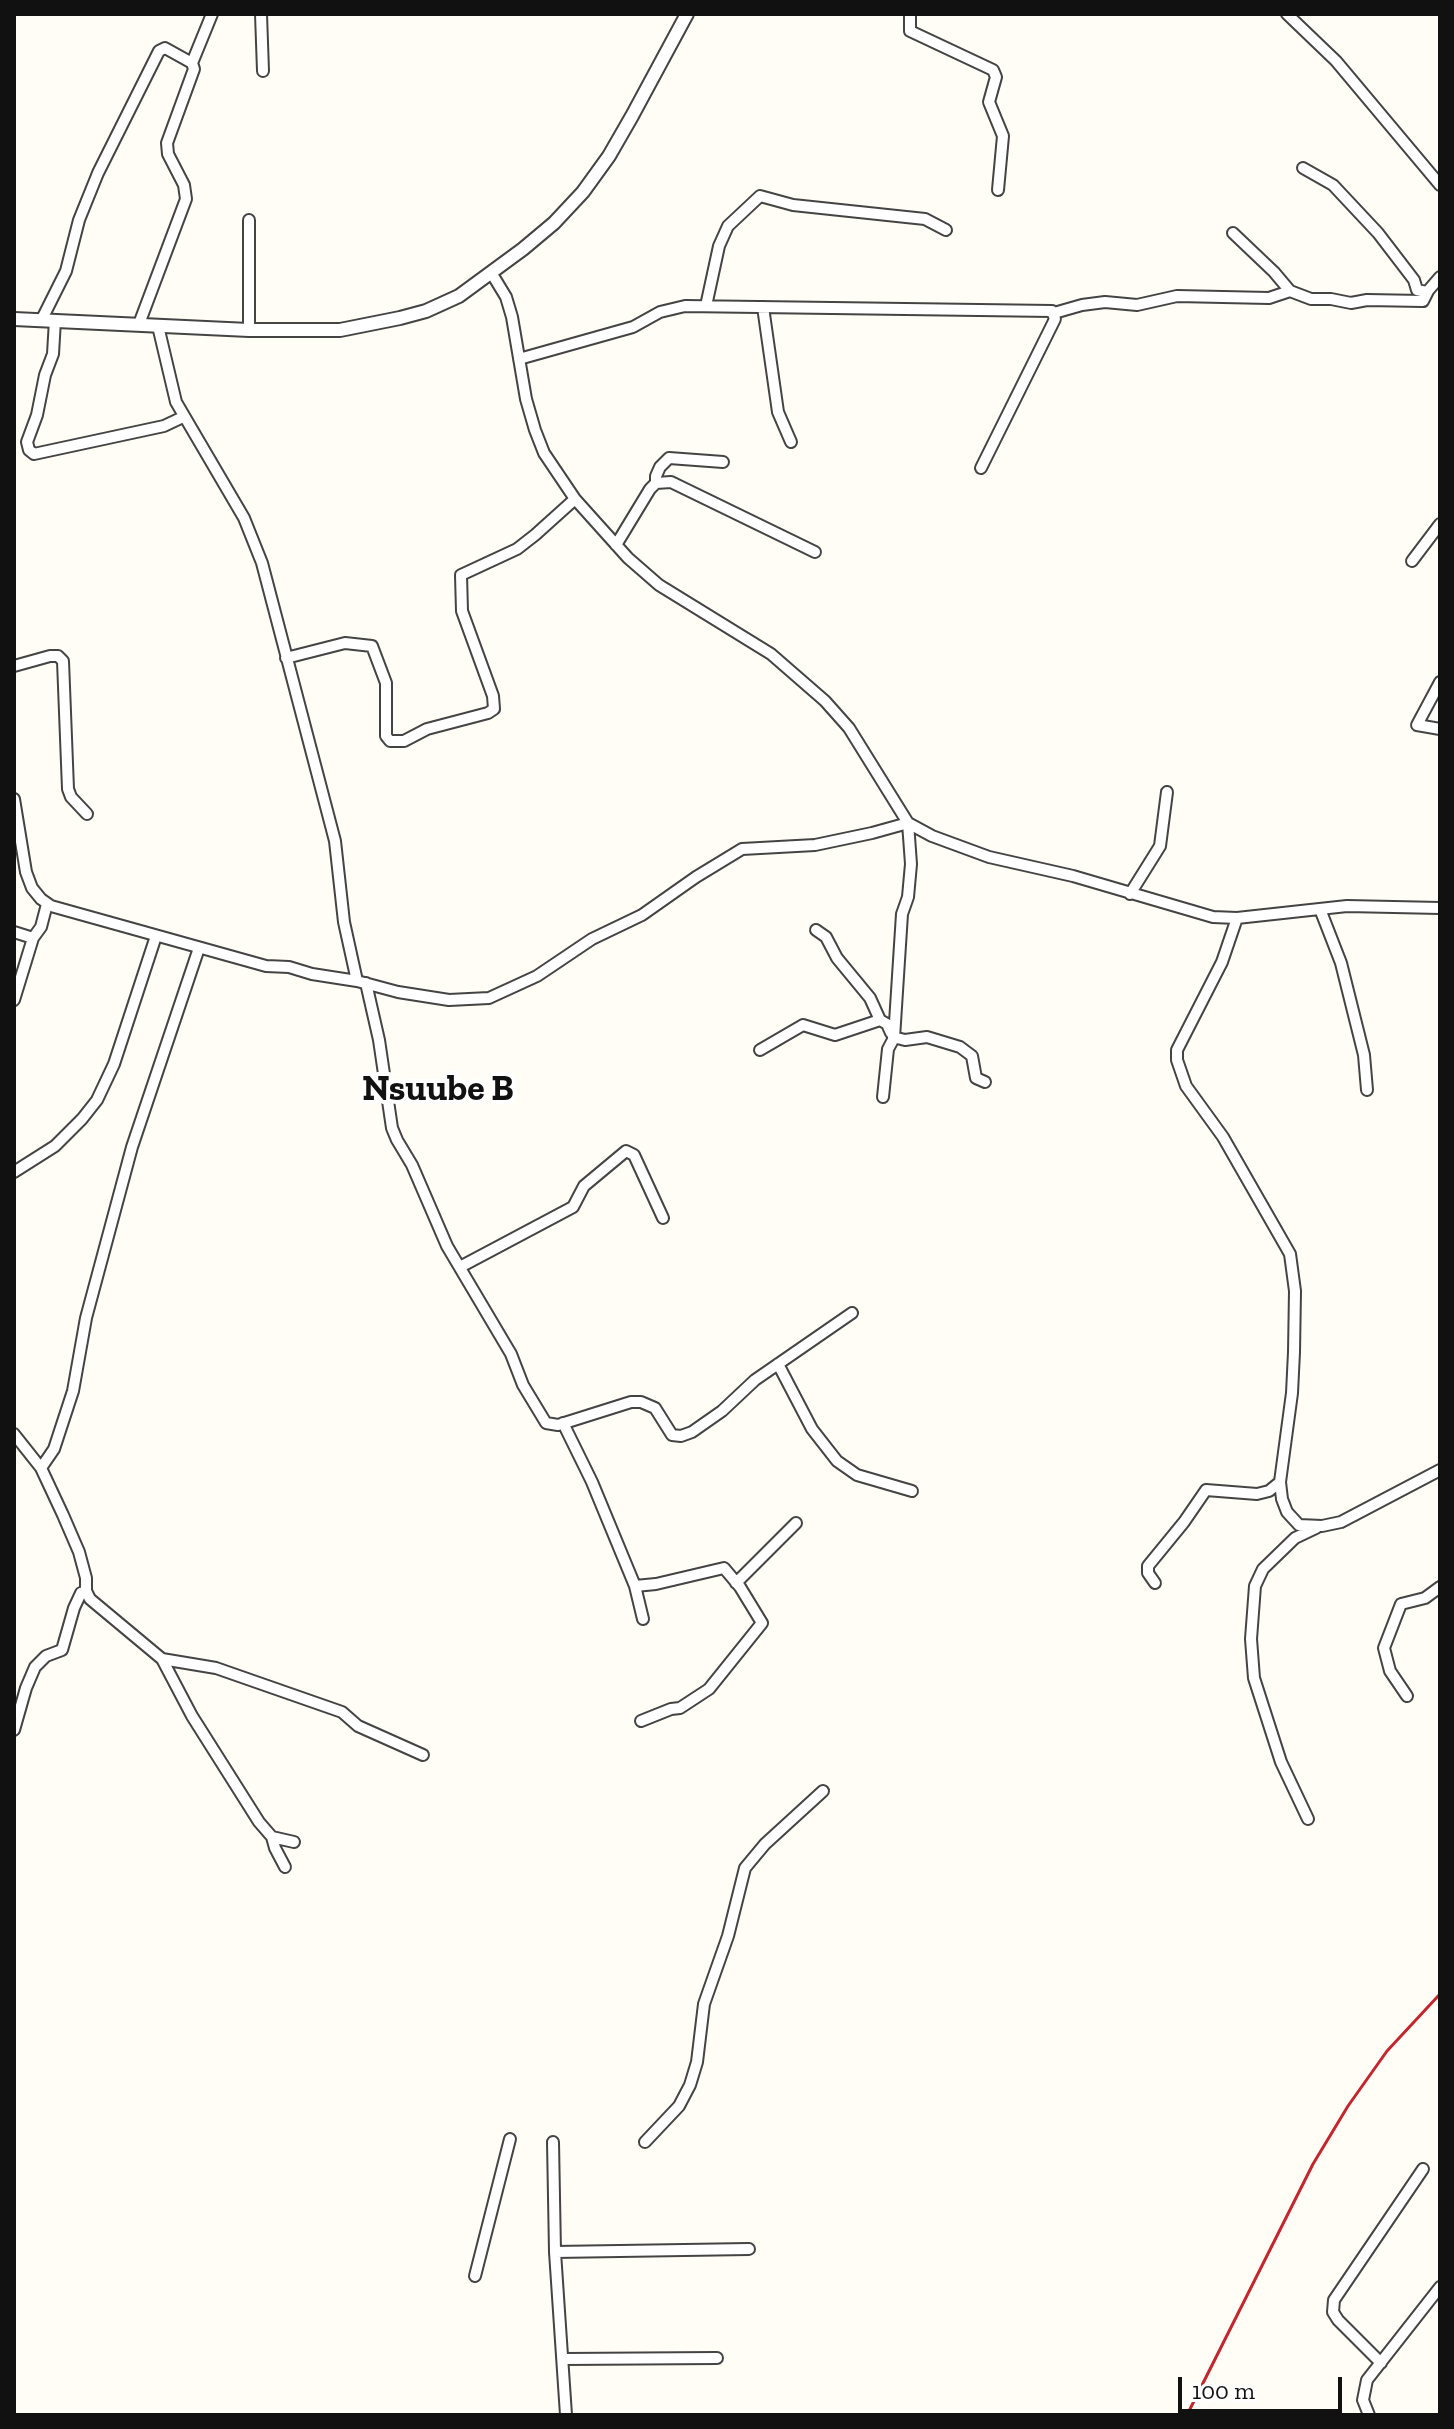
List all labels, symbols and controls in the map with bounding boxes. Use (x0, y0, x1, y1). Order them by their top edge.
district label: Nsuube B (362, 1068, 514, 1112)
scale bar (1182, 2361, 1346, 2411)
text: 100 m (1192, 2376, 1255, 2405)

